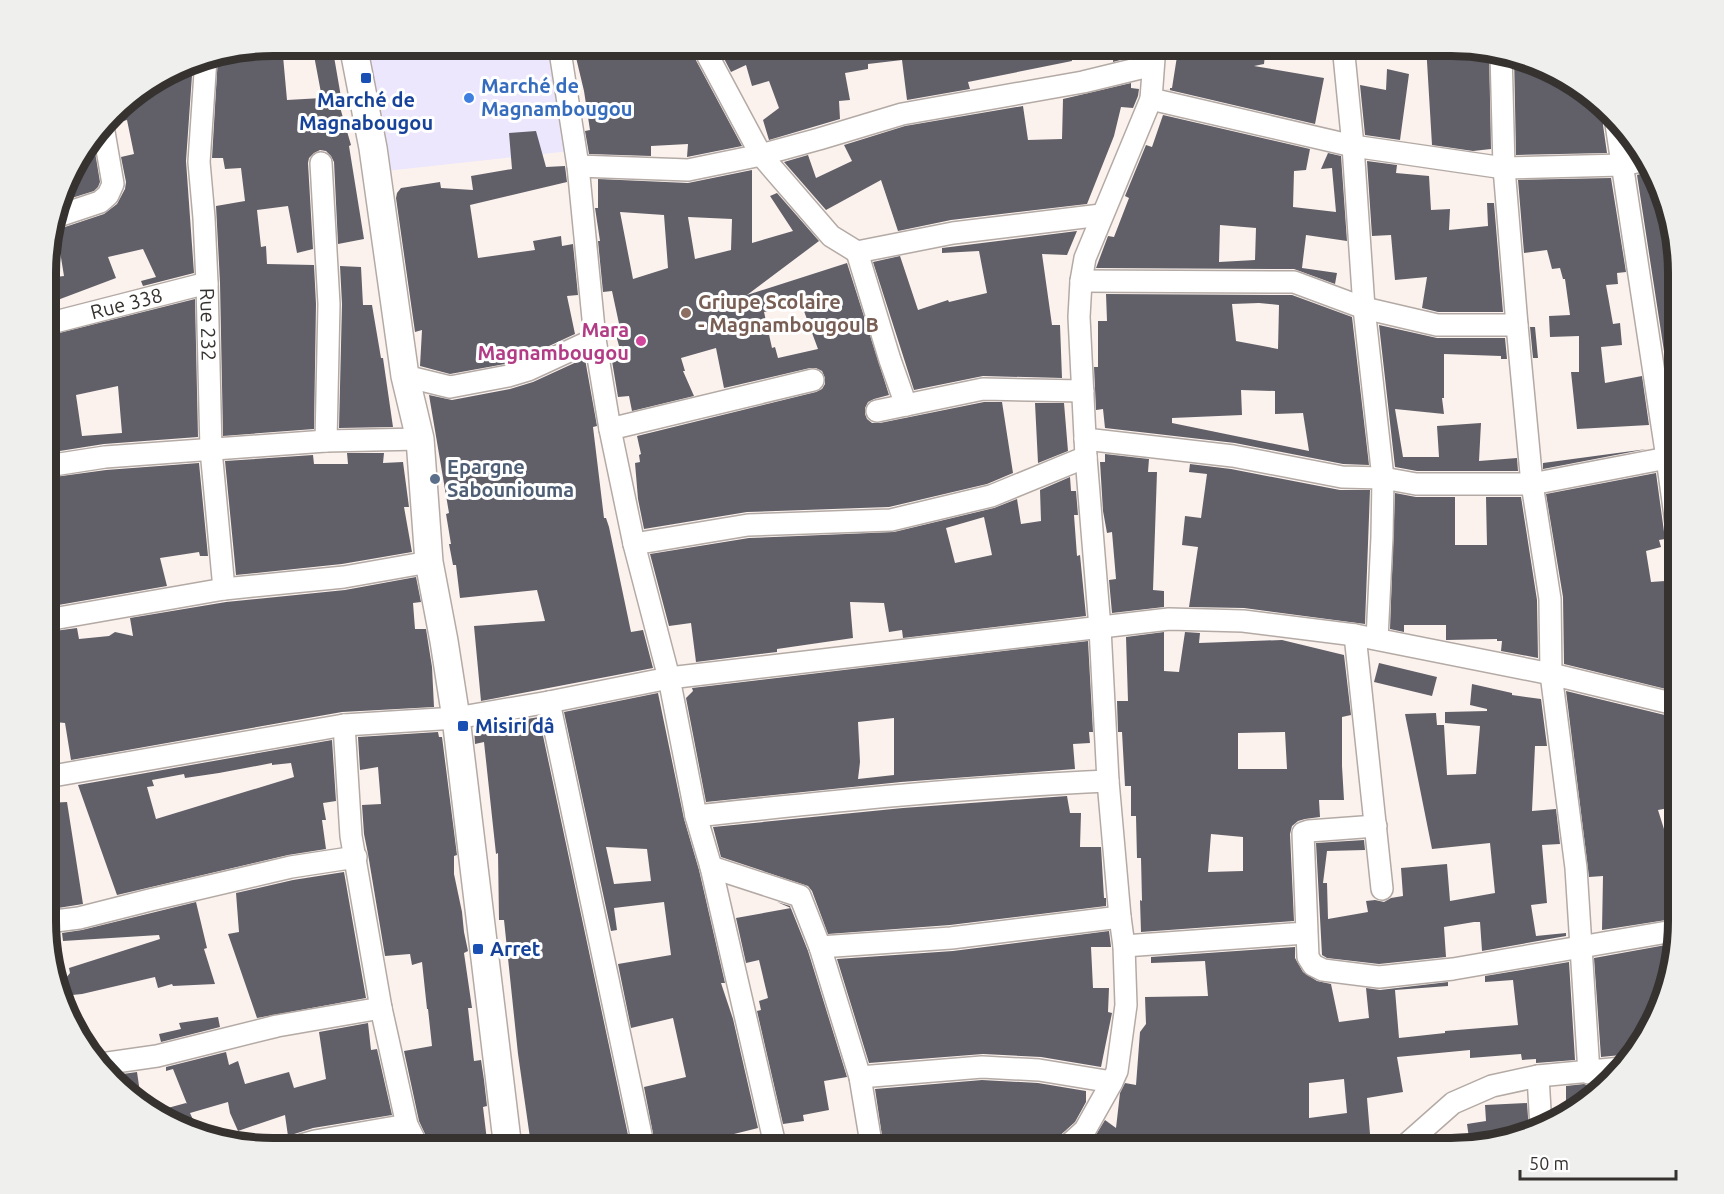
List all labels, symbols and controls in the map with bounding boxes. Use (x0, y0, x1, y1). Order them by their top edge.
marker: Marché de Magnabougou (359, 71, 373, 85)
place label: Marché de Magnambougou (481, 74, 632, 120)
place label: Marché de Magnabougou (299, 88, 433, 134)
marker: Marché de Magnambougou (462, 91, 476, 105)
street label: Rue 338 (88, 283, 165, 323)
street label: Rue 232 (196, 287, 221, 361)
place label: Griupe Scolaire - Magnambougou B (698, 290, 879, 336)
marker: Griupe Scolaire - Magnambougou B (679, 306, 693, 320)
place label: Mara Magnambougou (478, 318, 629, 364)
marker: Mara Magnambougou (634, 334, 648, 348)
place label: Epargne Sabouniouma (447, 455, 574, 501)
marker: Epargne Sabouniouma (428, 472, 442, 486)
place label: Misiri dâ (475, 714, 555, 737)
marker: Misiri dâ (456, 719, 470, 733)
place label: Arret (490, 937, 541, 960)
marker: Arret (471, 942, 485, 956)
scale bar (1520, 1143, 1676, 1181)
text: 50 m (1529, 1153, 1569, 1173)

